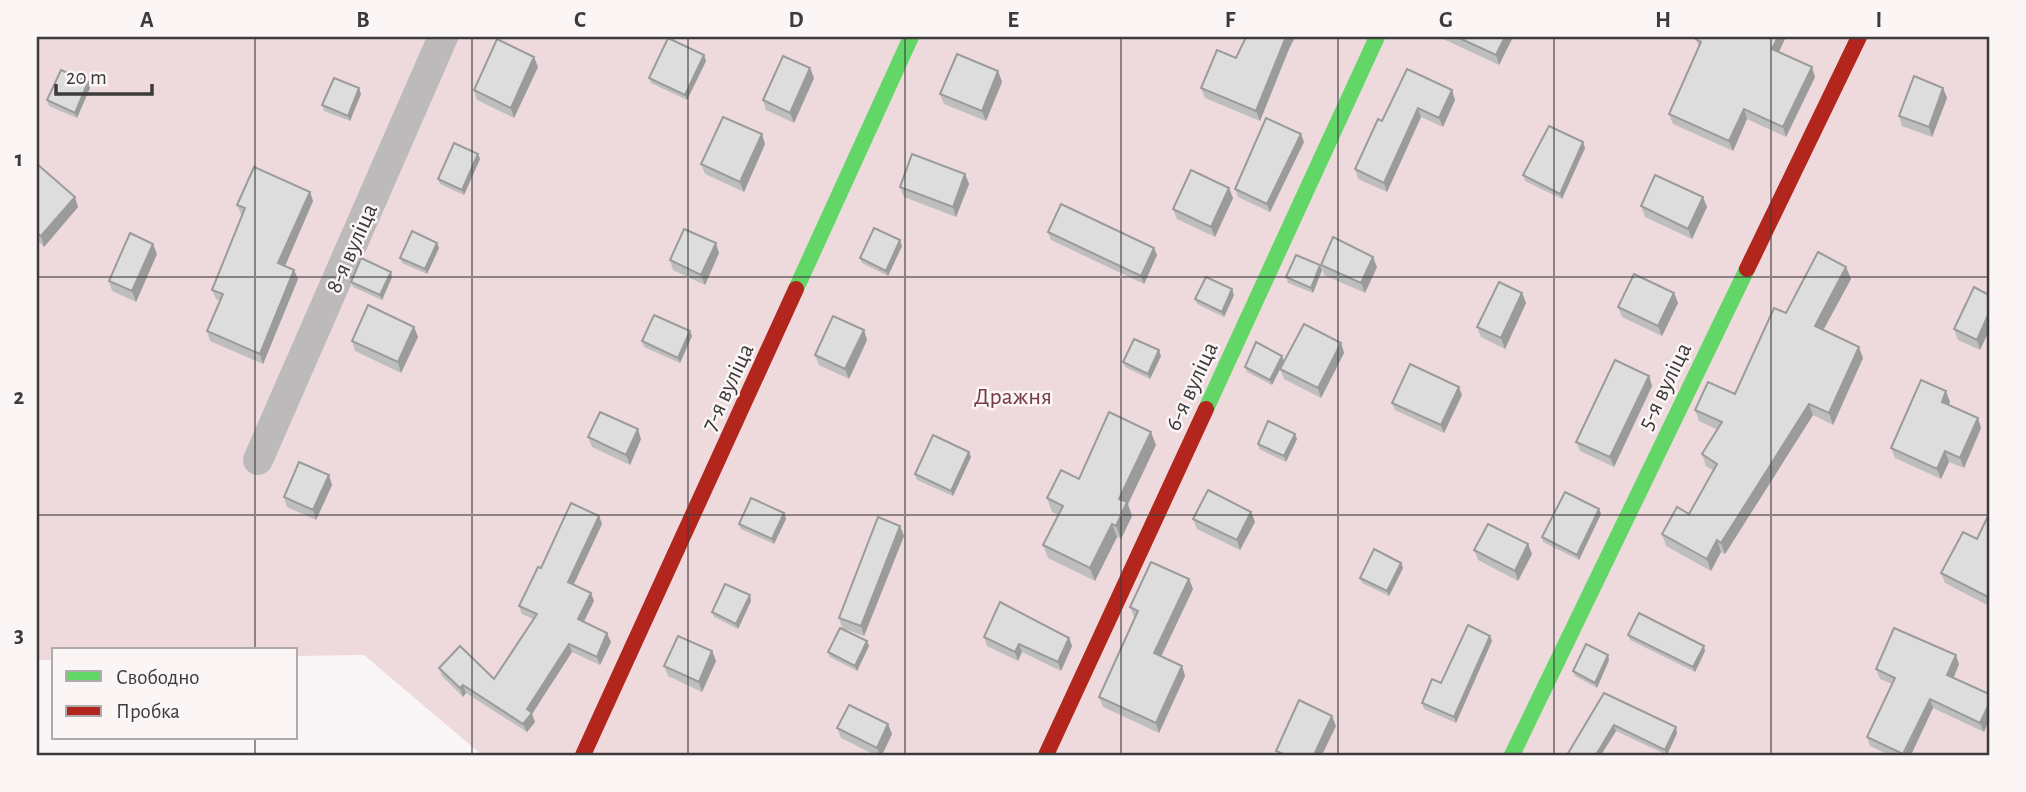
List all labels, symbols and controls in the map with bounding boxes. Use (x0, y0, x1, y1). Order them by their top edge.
text: A (140, 9, 154, 32)
text: B (356, 9, 370, 32)
text: C (574, 9, 586, 32)
text: D (788, 9, 804, 32)
text: E (1007, 9, 1019, 32)
text: F (1225, 9, 1236, 32)
text: G (1439, 9, 1453, 32)
text: H (1655, 9, 1671, 32)
text: I (1876, 9, 1882, 32)
scale bar (56, 52, 152, 96)
text: 20 m (66, 67, 107, 88)
text: 1 (15, 148, 23, 171)
street label: 8-я вуліца (322, 200, 382, 297)
street label: 6-я вуліца (1161, 338, 1223, 435)
street label: 5-я вуліца (1634, 339, 1696, 434)
street label: 7-я вуліца (697, 340, 759, 435)
park label: Дражня (974, 385, 1052, 409)
text: 2 (14, 386, 25, 409)
text: 3 (14, 624, 24, 647)
legend (52, 648, 298, 740)
text: Свободно (116, 667, 200, 688)
text: Пробка (116, 701, 180, 722)

